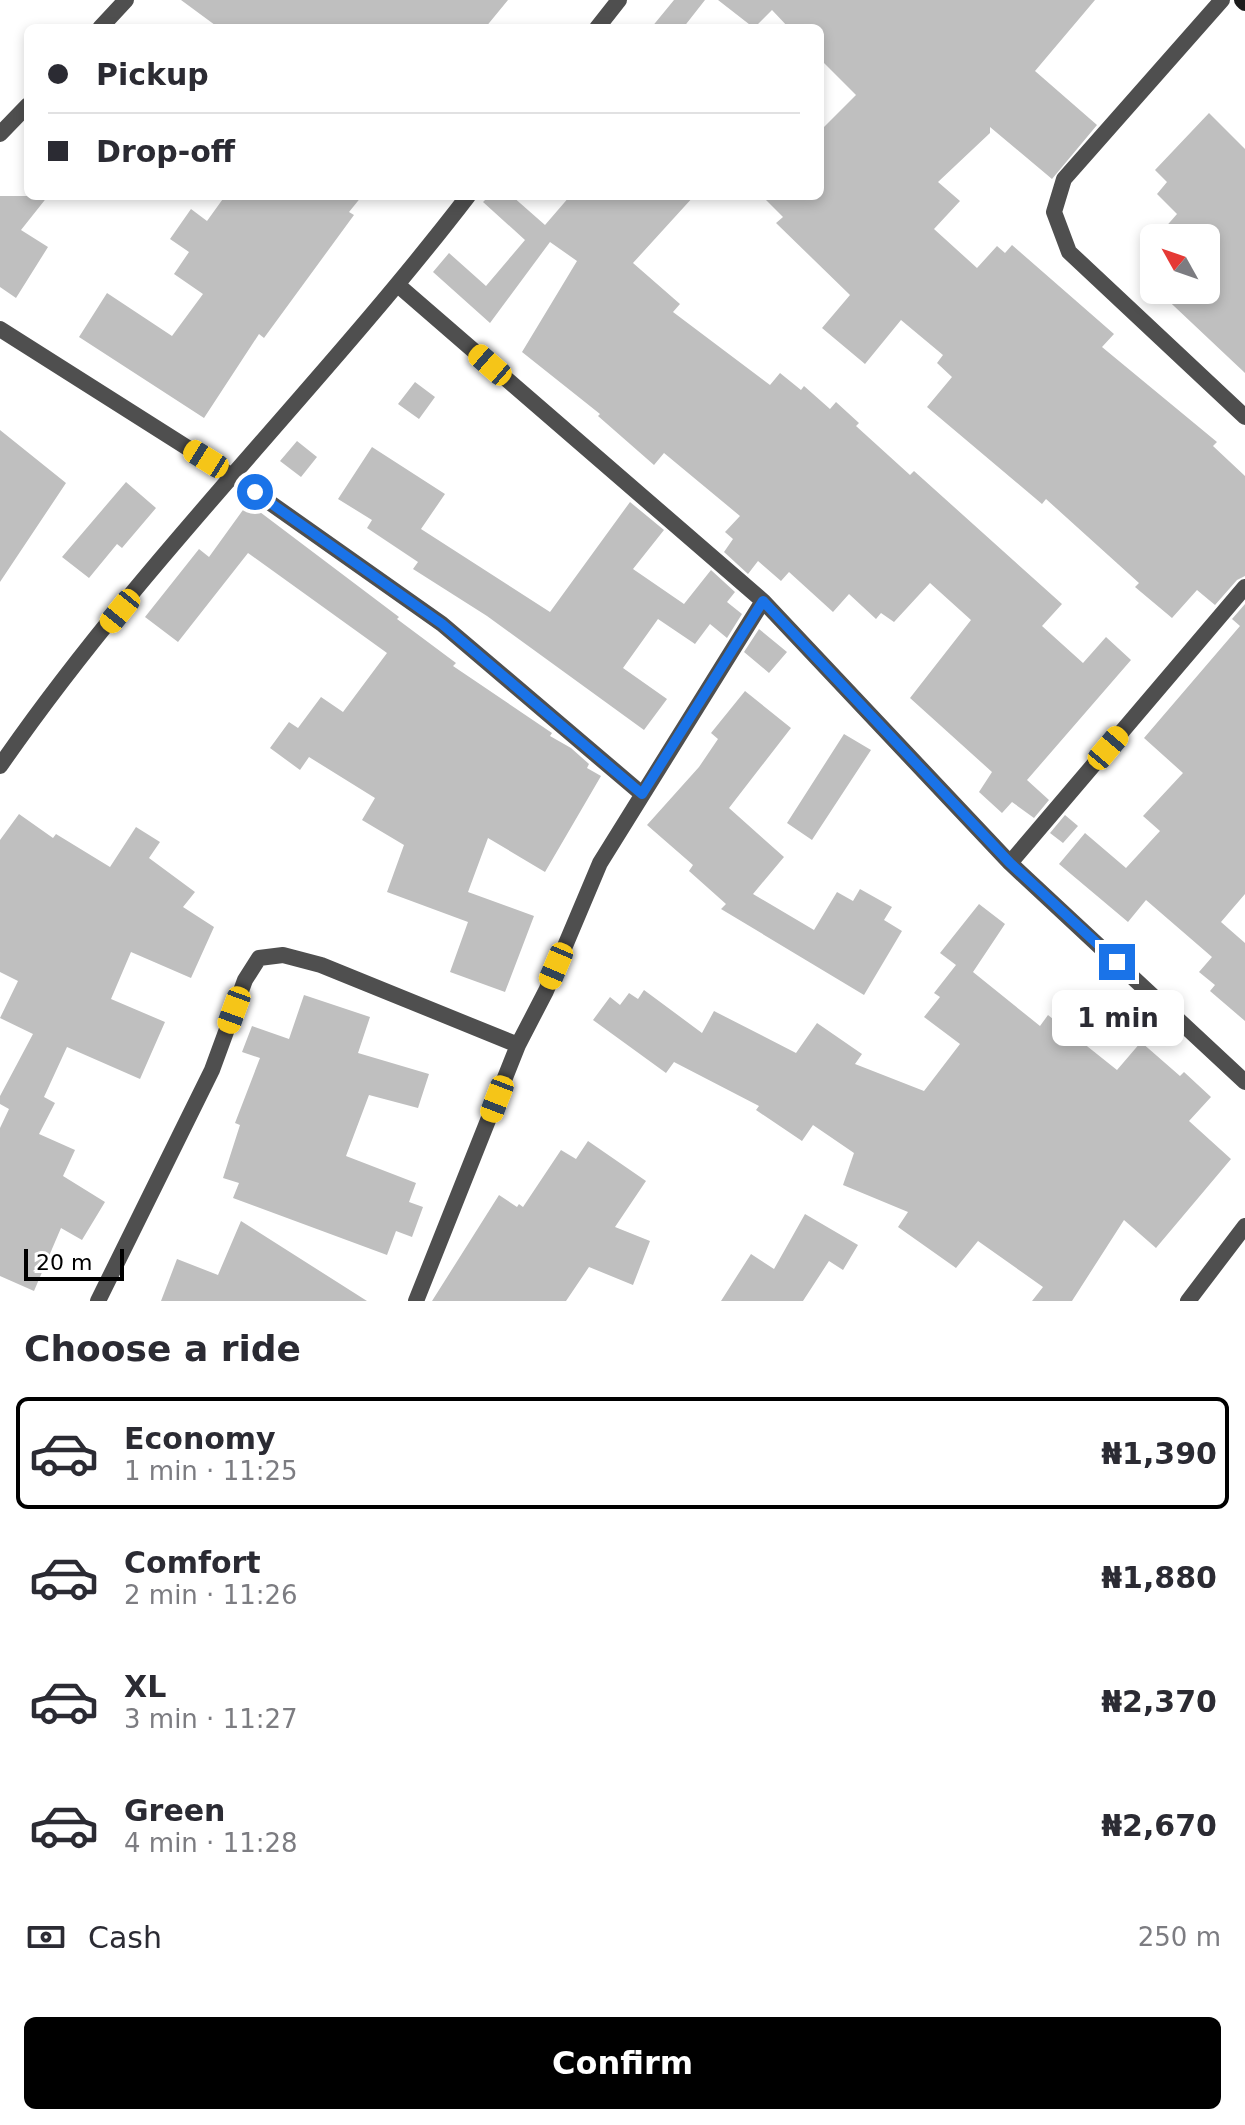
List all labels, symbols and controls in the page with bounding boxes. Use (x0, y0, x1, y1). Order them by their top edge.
text: Pickup (96, 57, 209, 92)
text: Drop-off (96, 134, 235, 169)
north arrow (1140, 224, 1220, 304)
map controls (1140, 224, 1220, 304)
car (464, 340, 516, 390)
car (179, 436, 233, 482)
route start (237, 474, 273, 510)
car (96, 585, 144, 637)
car (1083, 722, 1133, 774)
car (536, 939, 576, 993)
route end (1099, 944, 1135, 980)
car (215, 983, 253, 1037)
callout: 1 min (1051, 990, 1183, 1046)
text: 1 min (1077, 1003, 1159, 1033)
car (477, 1072, 517, 1126)
scale bar (24, 1245, 124, 1281)
text: 20 m (36, 1250, 92, 1275)
text: Choose a ride (24, 1328, 301, 1369)
icon: car (28, 1417, 100, 1489)
text: Economy (124, 1421, 276, 1456)
text: ₦1,390 (1101, 1436, 1217, 1471)
text: 1 min · 11:25 (124, 1456, 298, 1486)
icon: car (28, 1541, 100, 1613)
text: Comfort (124, 1545, 261, 1580)
text: ₦1,880 (1101, 1560, 1217, 1595)
text: 2 min · 11:26 (124, 1580, 298, 1610)
icon: car (28, 1665, 100, 1737)
text: XL (124, 1669, 166, 1704)
text: ₦2,370 (1101, 1684, 1217, 1719)
text: 3 min · 11:27 (124, 1704, 298, 1734)
icon: car (28, 1789, 100, 1861)
text: Green (124, 1793, 225, 1828)
text: ₦2,670 (1101, 1808, 1217, 1843)
text: 4 min · 11:28 (124, 1828, 298, 1858)
icon: cash (24, 1915, 68, 1959)
text: Cash (88, 1920, 162, 1955)
text: 250 m (1138, 1922, 1221, 1952)
button: Confirm (24, 2017, 1221, 2109)

